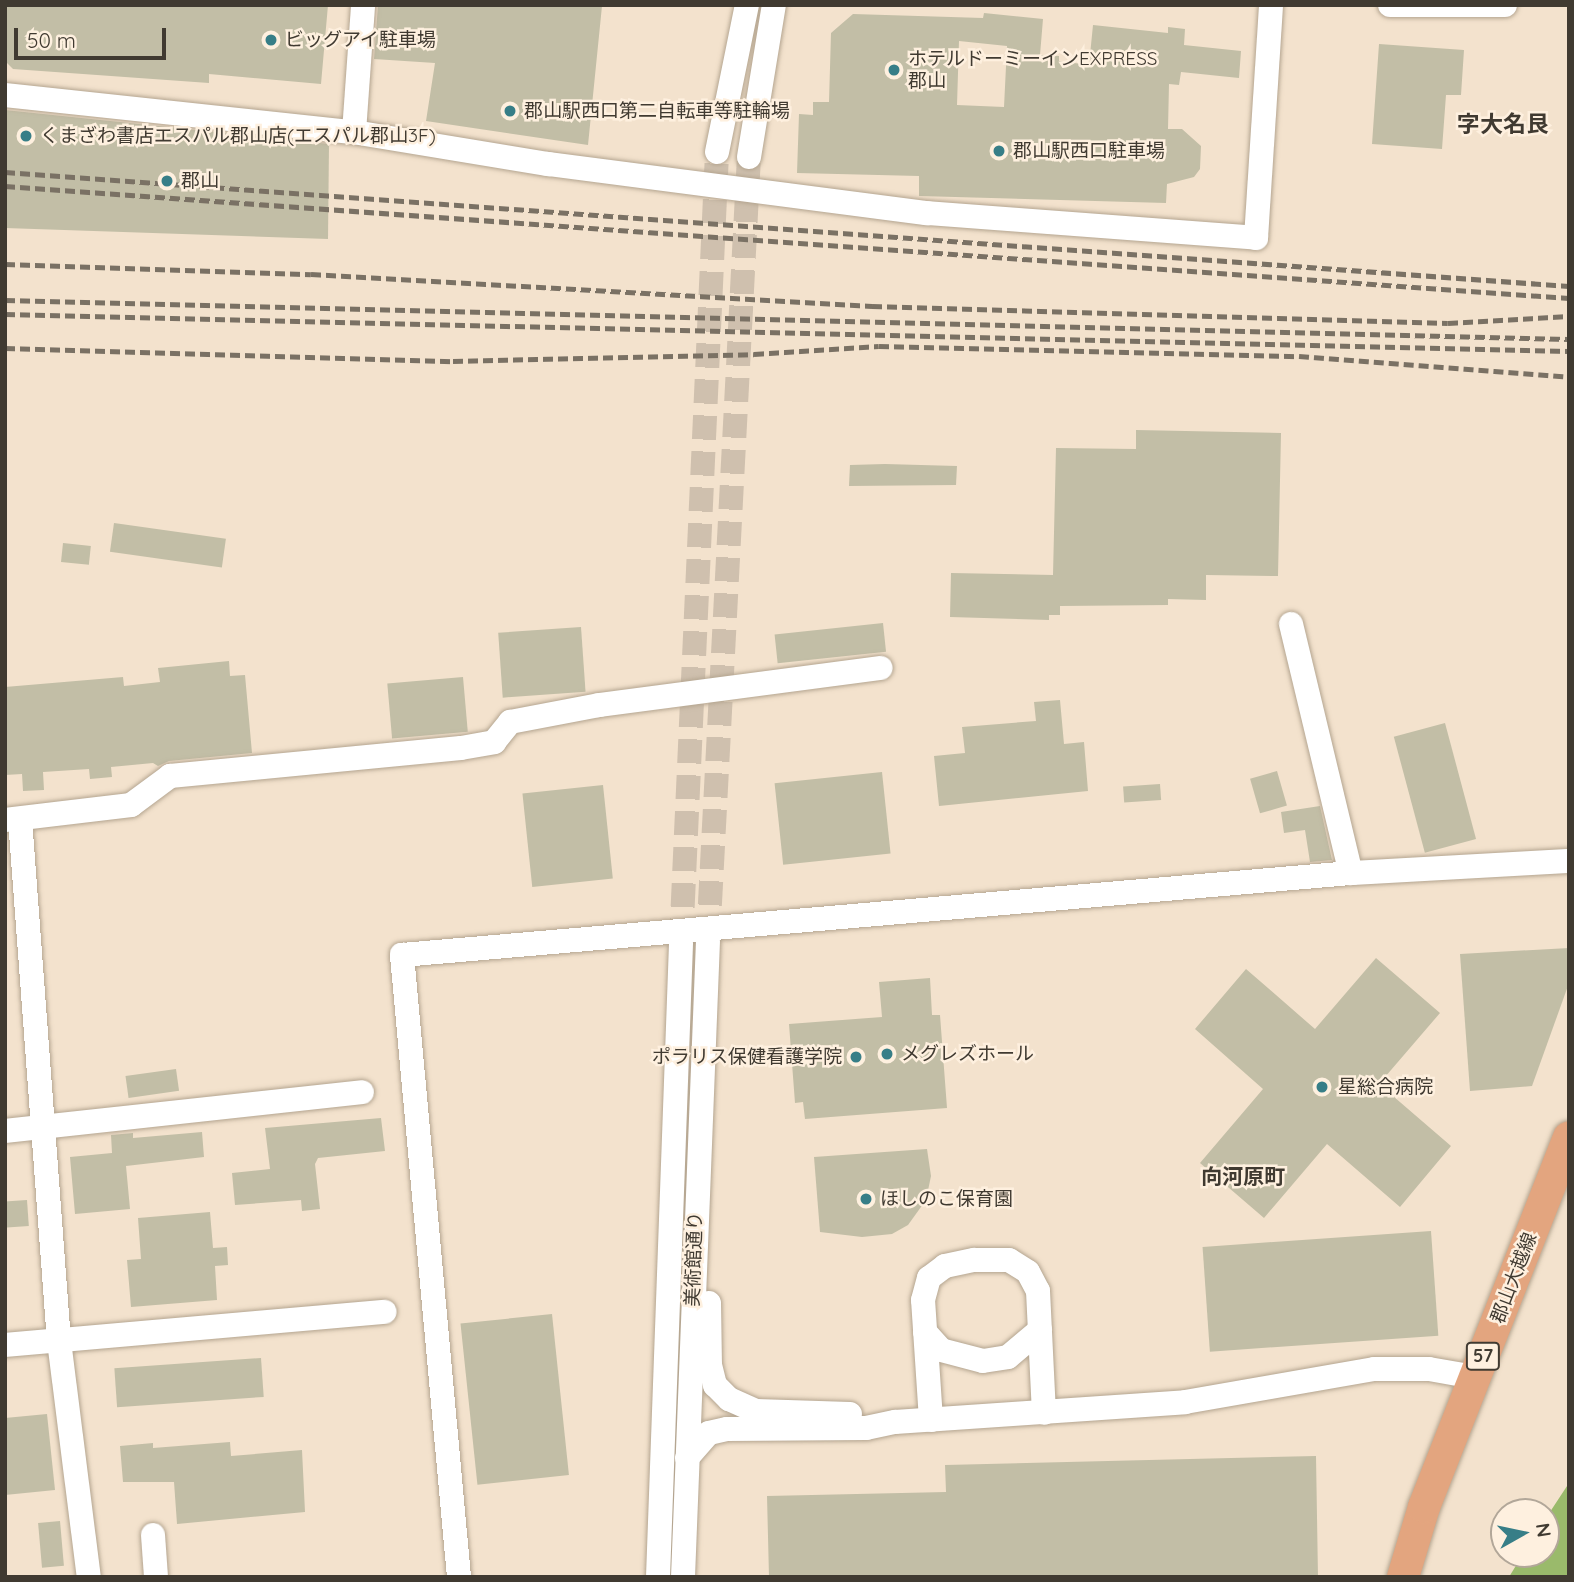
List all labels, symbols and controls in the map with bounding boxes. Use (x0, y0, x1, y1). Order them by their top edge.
scale bar (18, 14, 170, 58)
text: 50 m (27, 27, 76, 53)
place label: ビッグアイ駐車場 (285, 29, 437, 51)
marker: ビッグアイ駐車場 (263, 32, 279, 48)
place label: ホテルドーミーインEXPRESS 郡山 (908, 48, 1158, 92)
marker: ホテルドーミーインEXPRESS 郡山 (886, 62, 902, 78)
place label: 郡山駅西口第二自転車等駐輪場 (524, 100, 790, 122)
marker: 郡山駅西口第二自転車等駐輪場 (502, 103, 518, 119)
district label: 字大名艮 (1457, 110, 1549, 138)
place label: くまざわ書店エスパル郡山店(エスパル郡山3F) (40, 125, 436, 147)
marker: くまざわ書店エスパル郡山店(エスパル郡山3F) (18, 128, 34, 144)
place label: 郡山駅西口駐車場 (1013, 140, 1165, 162)
marker: 郡山駅西口駐車場 (991, 143, 1007, 159)
place label: 郡山 (181, 170, 219, 192)
marker: 郡山 (159, 173, 175, 189)
place label: メグレズホール (901, 1043, 1034, 1065)
place label: ポラリス保健看護学院 (652, 1046, 842, 1068)
marker: メグレズホール (879, 1046, 895, 1062)
marker: ポラリス保健看護学院 (848, 1049, 864, 1065)
place label: 星総合病院 (1338, 1076, 1433, 1098)
marker: 星総合病院 (1312, 1077, 1332, 1097)
district label: 向河原町 (1201, 1163, 1285, 1189)
place label: ほしのこ保育園 (880, 1188, 1013, 1210)
marker: ほしのこ保育園 (858, 1191, 874, 1207)
street label: 美術館通り (681, 1211, 707, 1307)
street label: 郡山大越線 (1486, 1230, 1542, 1326)
road number: 57 (1466, 1342, 1500, 1371)
north arrow (1490, 1498, 1560, 1568)
text: N (1531, 1521, 1557, 1539)

